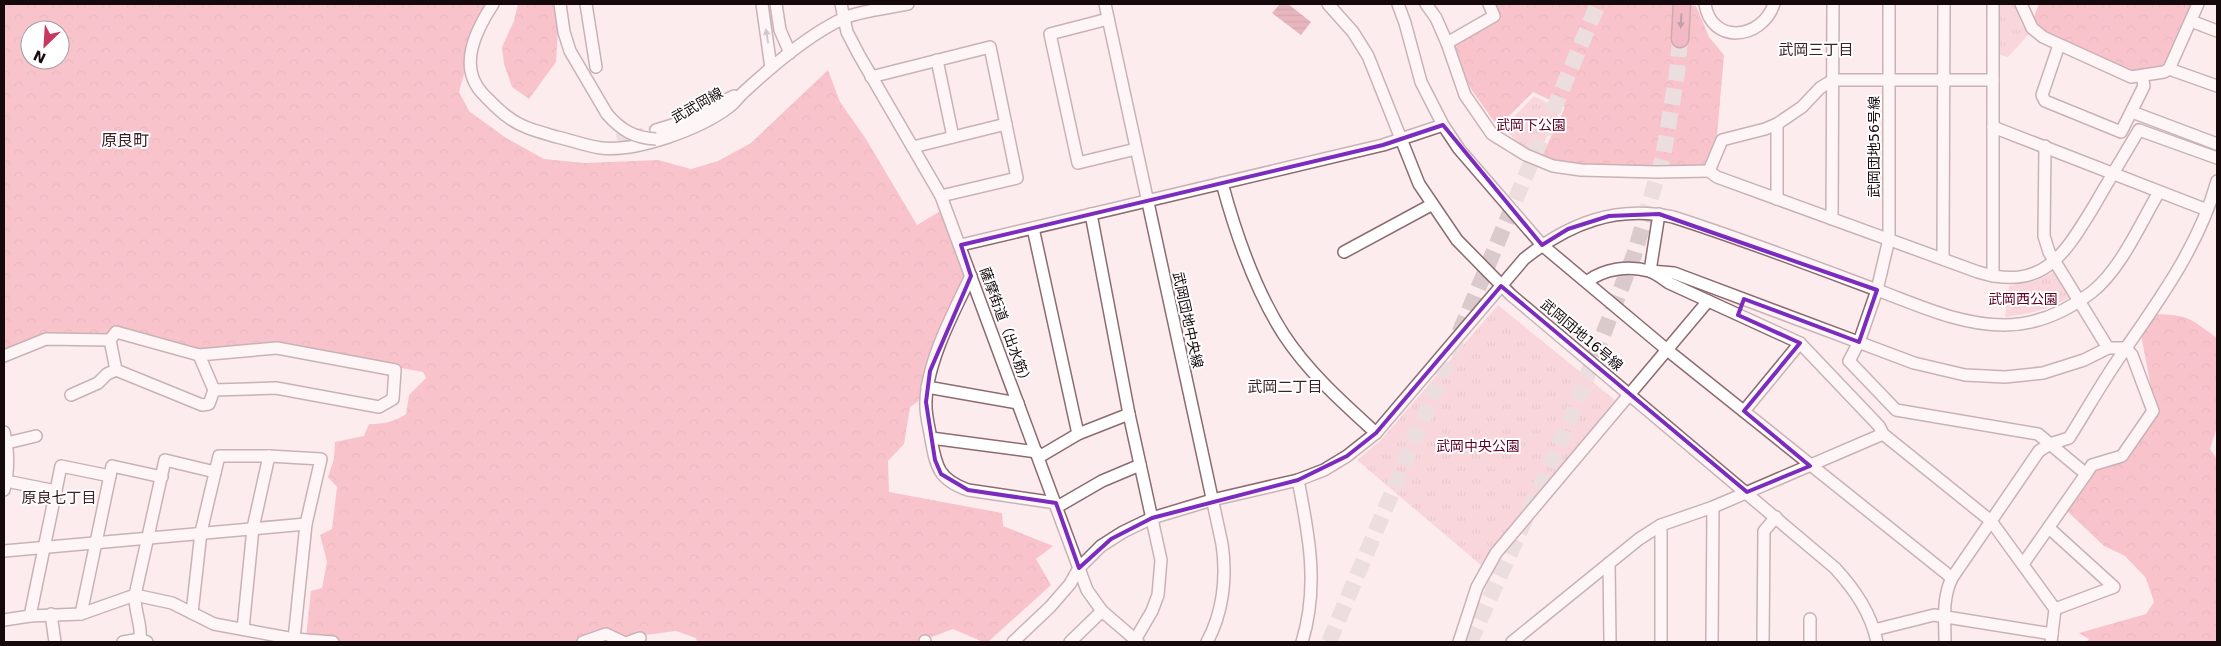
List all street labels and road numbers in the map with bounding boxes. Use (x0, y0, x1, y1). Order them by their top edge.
street label: 武武岡線 (669, 84, 725, 126)
street label: 武岡団地56号線 (1866, 96, 1882, 198)
street label: 薩摩街道（出水筋） (977, 265, 1035, 389)
street label: 武岡団地中央線 (1170, 270, 1206, 370)
street label: 武岡団地16号線 (1538, 296, 1626, 374)

